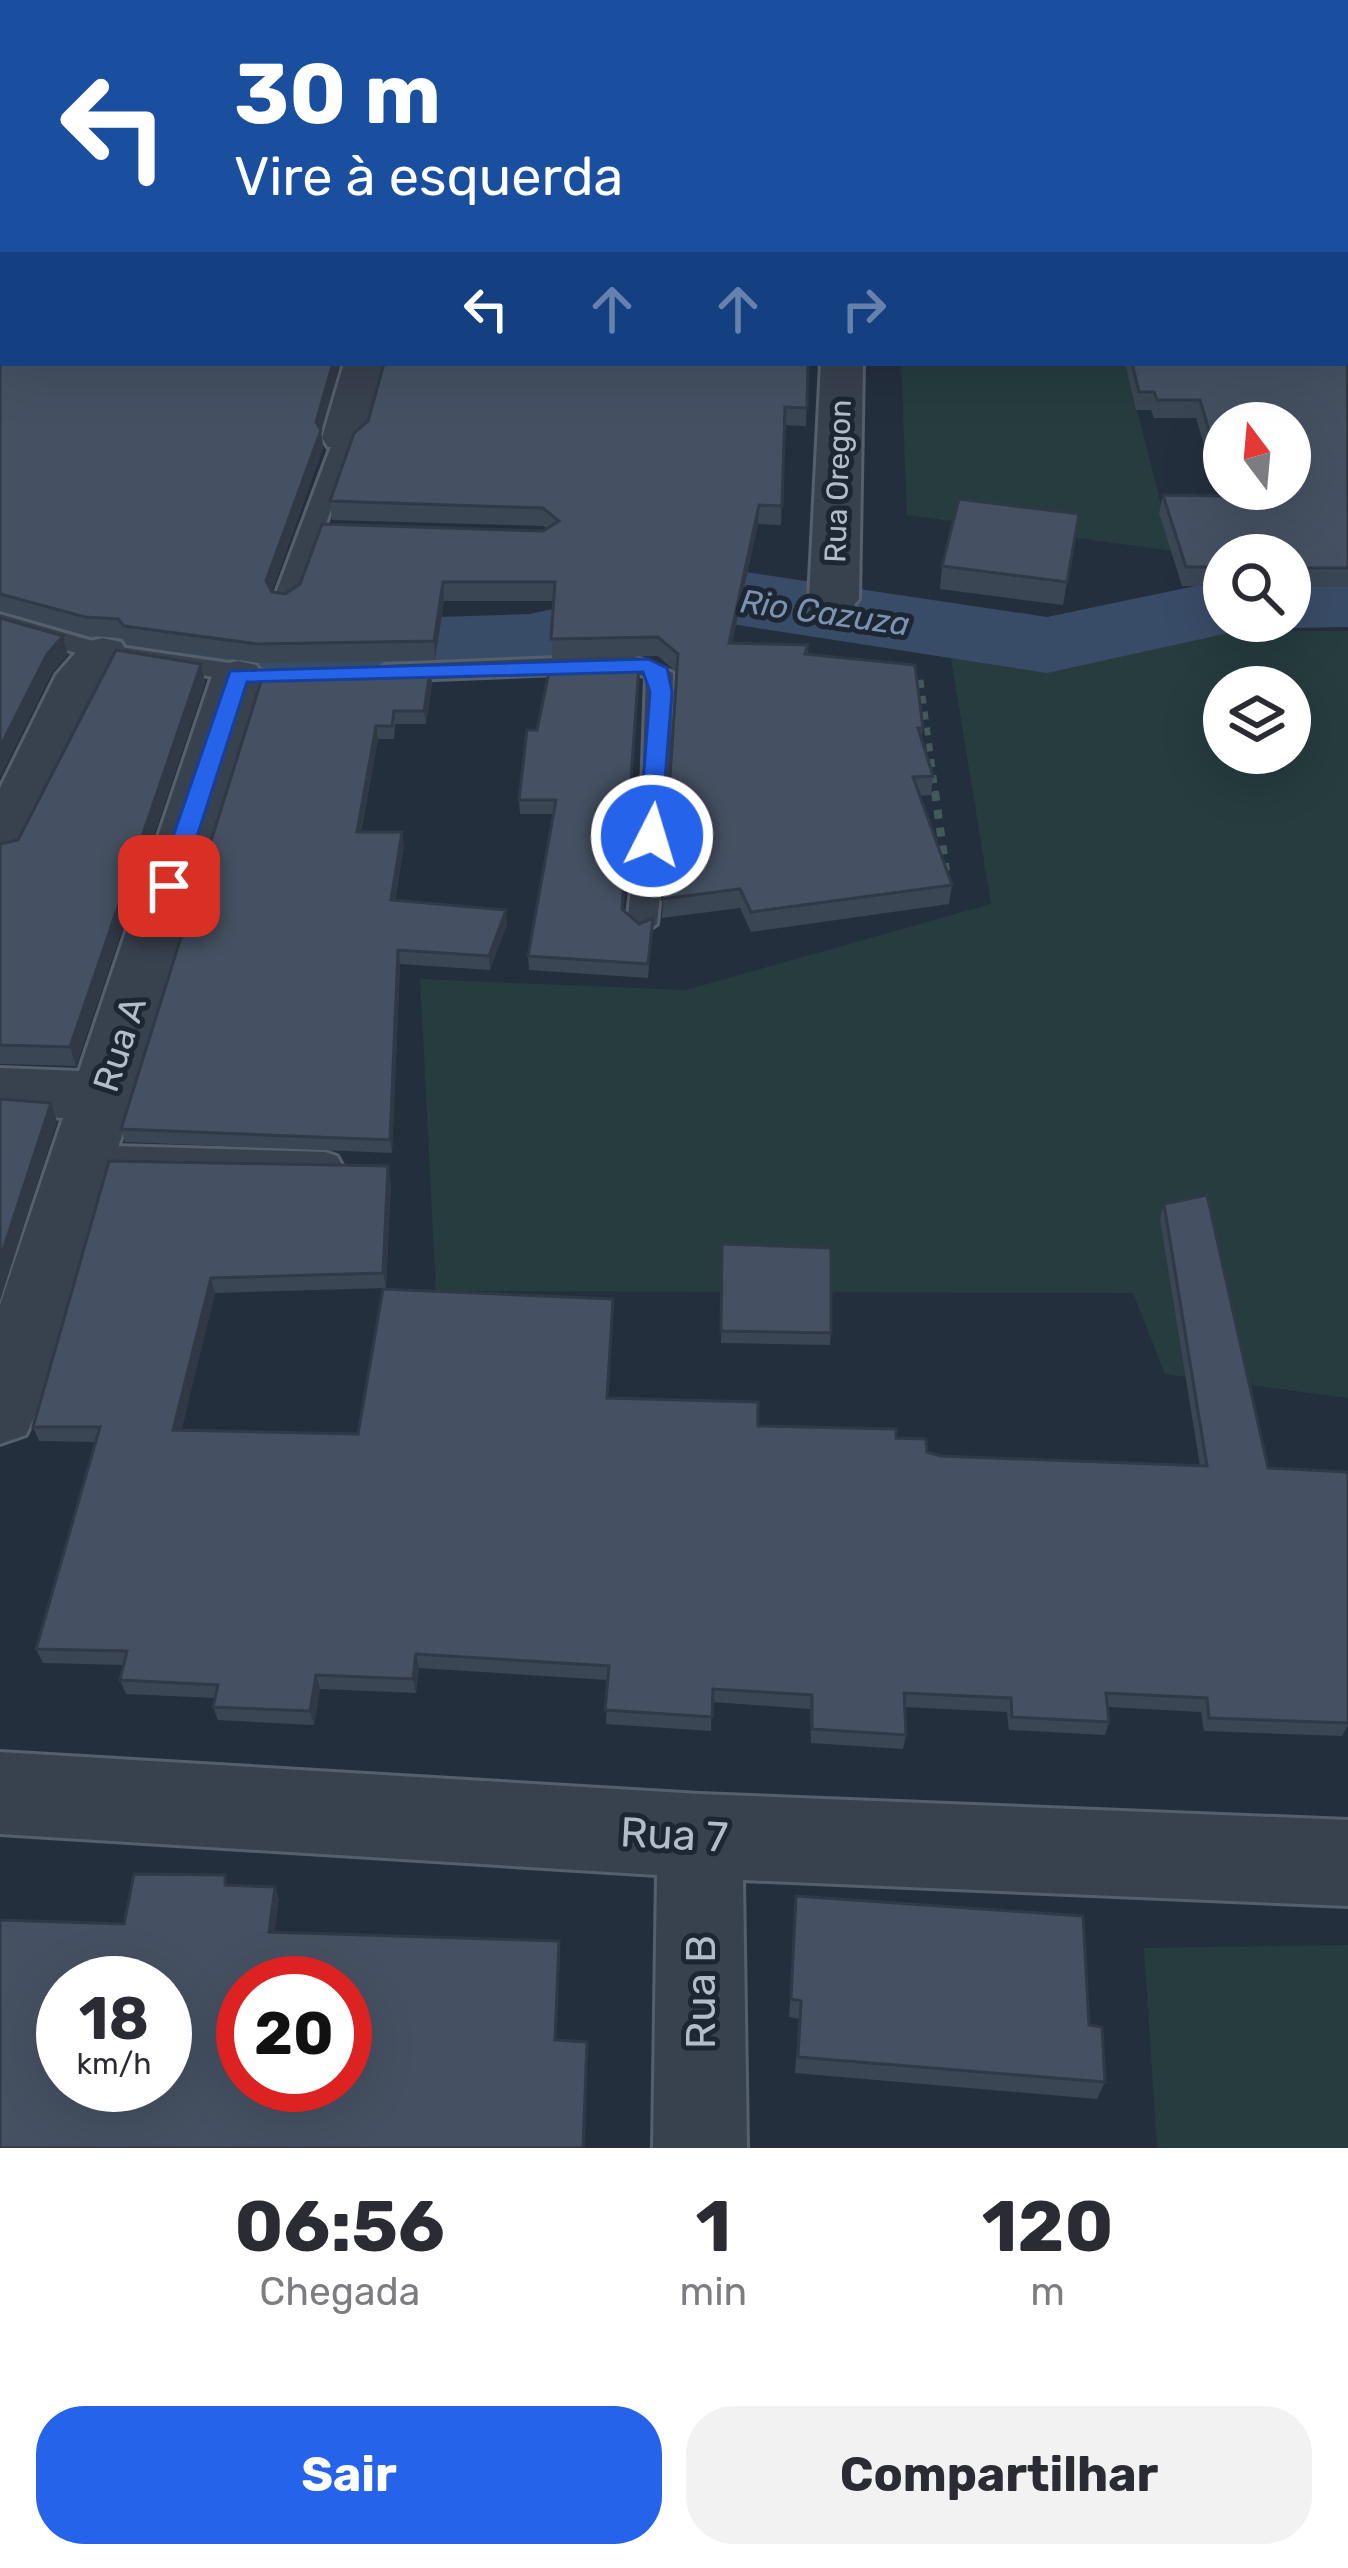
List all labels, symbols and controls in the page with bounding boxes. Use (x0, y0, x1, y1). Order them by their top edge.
text: 30 m (234, 44, 441, 144)
icon: left (36, 48, 192, 204)
text: Vire à esquerda (234, 145, 623, 209)
icon: left (453, 276, 519, 342)
icon: ahead (579, 276, 645, 342)
icon: ahead (705, 276, 771, 342)
icon: right (831, 276, 897, 342)
street label: Rua Oregon (817, 399, 859, 563)
north arrow (1203, 402, 1311, 510)
map controls (1203, 402, 1311, 774)
button: search (1203, 534, 1311, 642)
water label: Rio Cazuza (738, 581, 912, 644)
button: layers (1203, 666, 1311, 774)
position arrow (589, 773, 715, 899)
pin (118, 835, 220, 937)
icon: arrive (136, 853, 202, 919)
street label: Rua A (84, 991, 155, 1097)
street label: Rua 7 (619, 1807, 729, 1863)
street label: Rua B (676, 1935, 726, 2049)
speed limit sign: 20 (216, 1956, 372, 2112)
text: 18 (79, 1983, 149, 2054)
text: km/h (77, 2046, 151, 2082)
text: 06:56 (235, 2184, 445, 2269)
text: 1 (695, 2184, 731, 2269)
text: 120 (982, 2184, 1113, 2269)
text: Chegada (259, 2269, 420, 2315)
text: min (679, 2269, 747, 2315)
text: m (1030, 2269, 1065, 2315)
button: Sair (36, 2406, 662, 2544)
button: Compartilhar (686, 2406, 1312, 2544)

